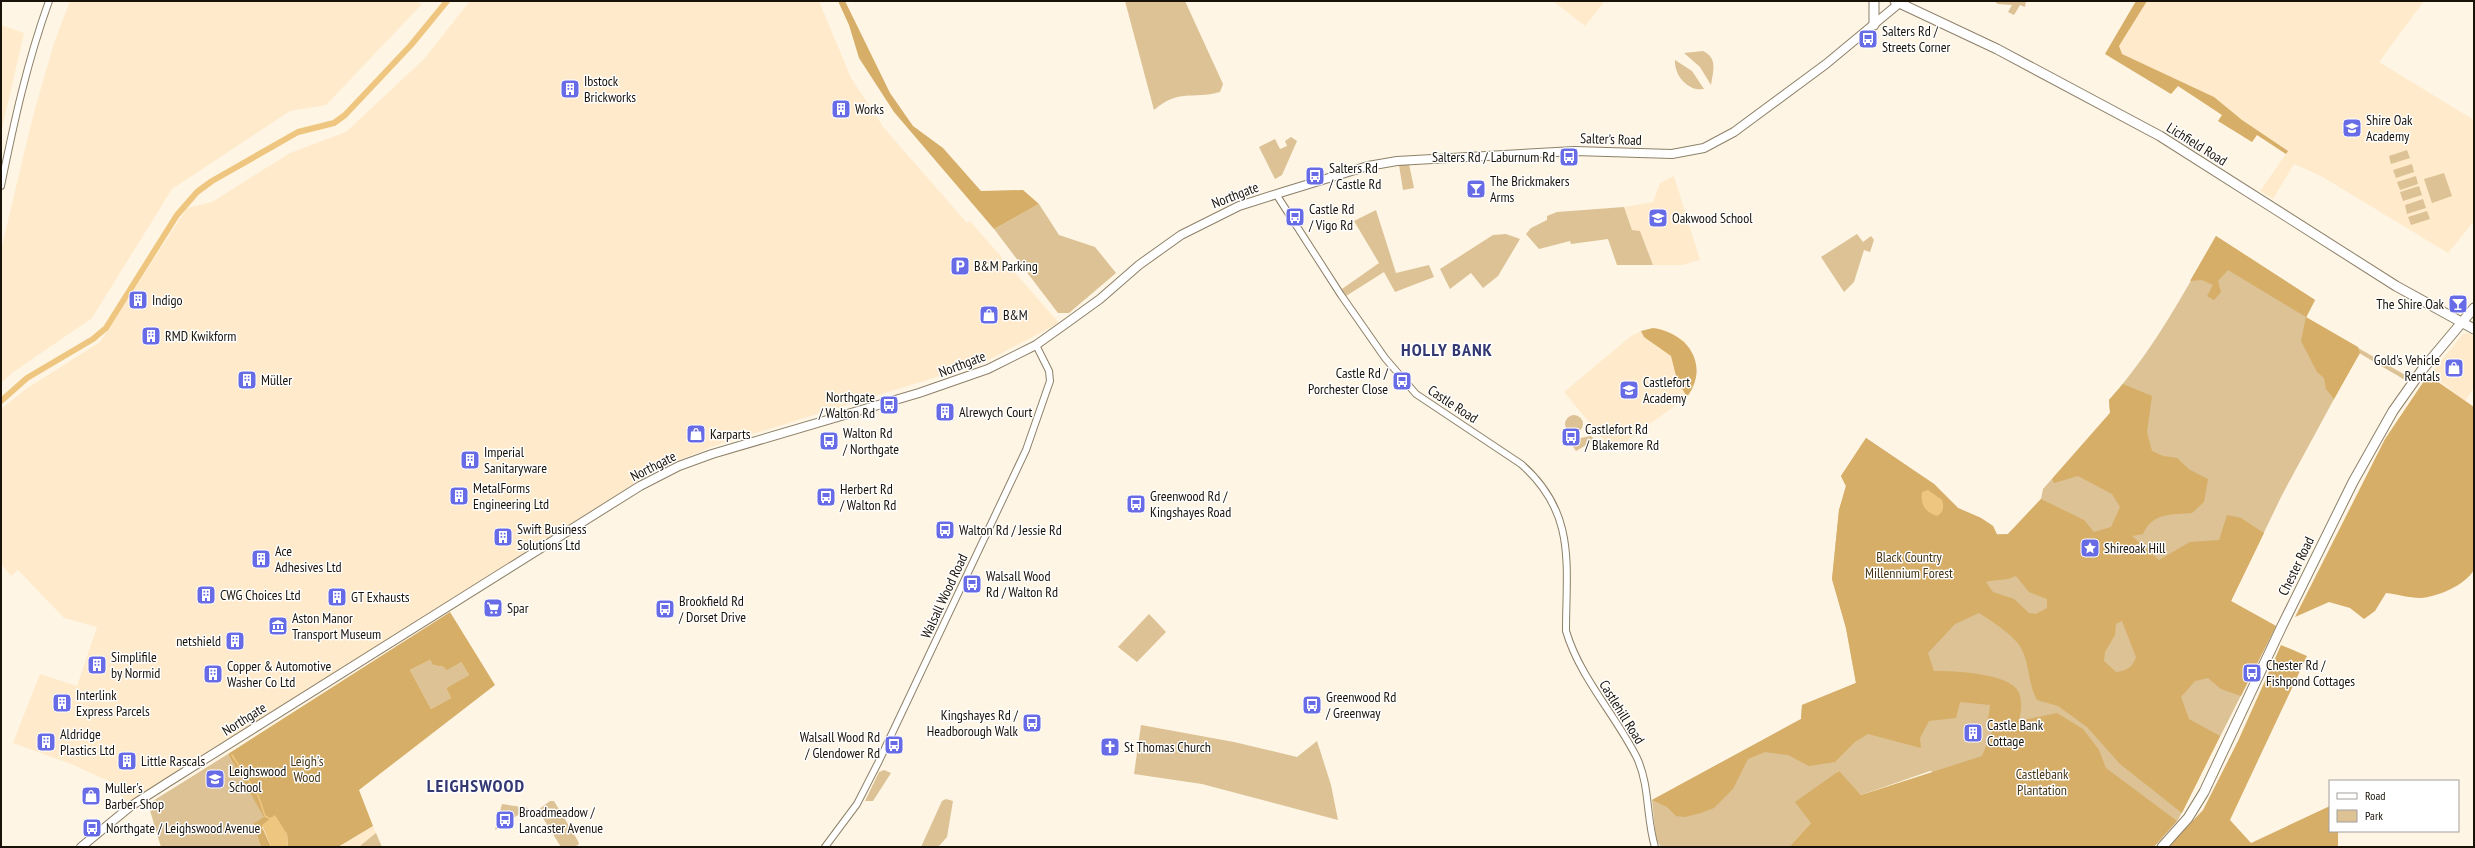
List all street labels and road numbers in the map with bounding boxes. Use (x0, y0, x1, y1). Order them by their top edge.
street label: Lichfield Road (2163, 118, 2231, 170)
street label: Salter's Road (1580, 129, 1642, 149)
street label: Northgate (1209, 178, 1261, 212)
street label: Northgate (936, 347, 988, 381)
street label: Castle Road (1424, 381, 1482, 427)
street label: Northgate (627, 447, 679, 485)
street label: Chester Road (2274, 534, 2318, 598)
street label: Walsall Wood Road (917, 551, 971, 641)
street label: Castlehill Road (1595, 677, 1649, 747)
street label: Northgate (218, 698, 270, 740)

